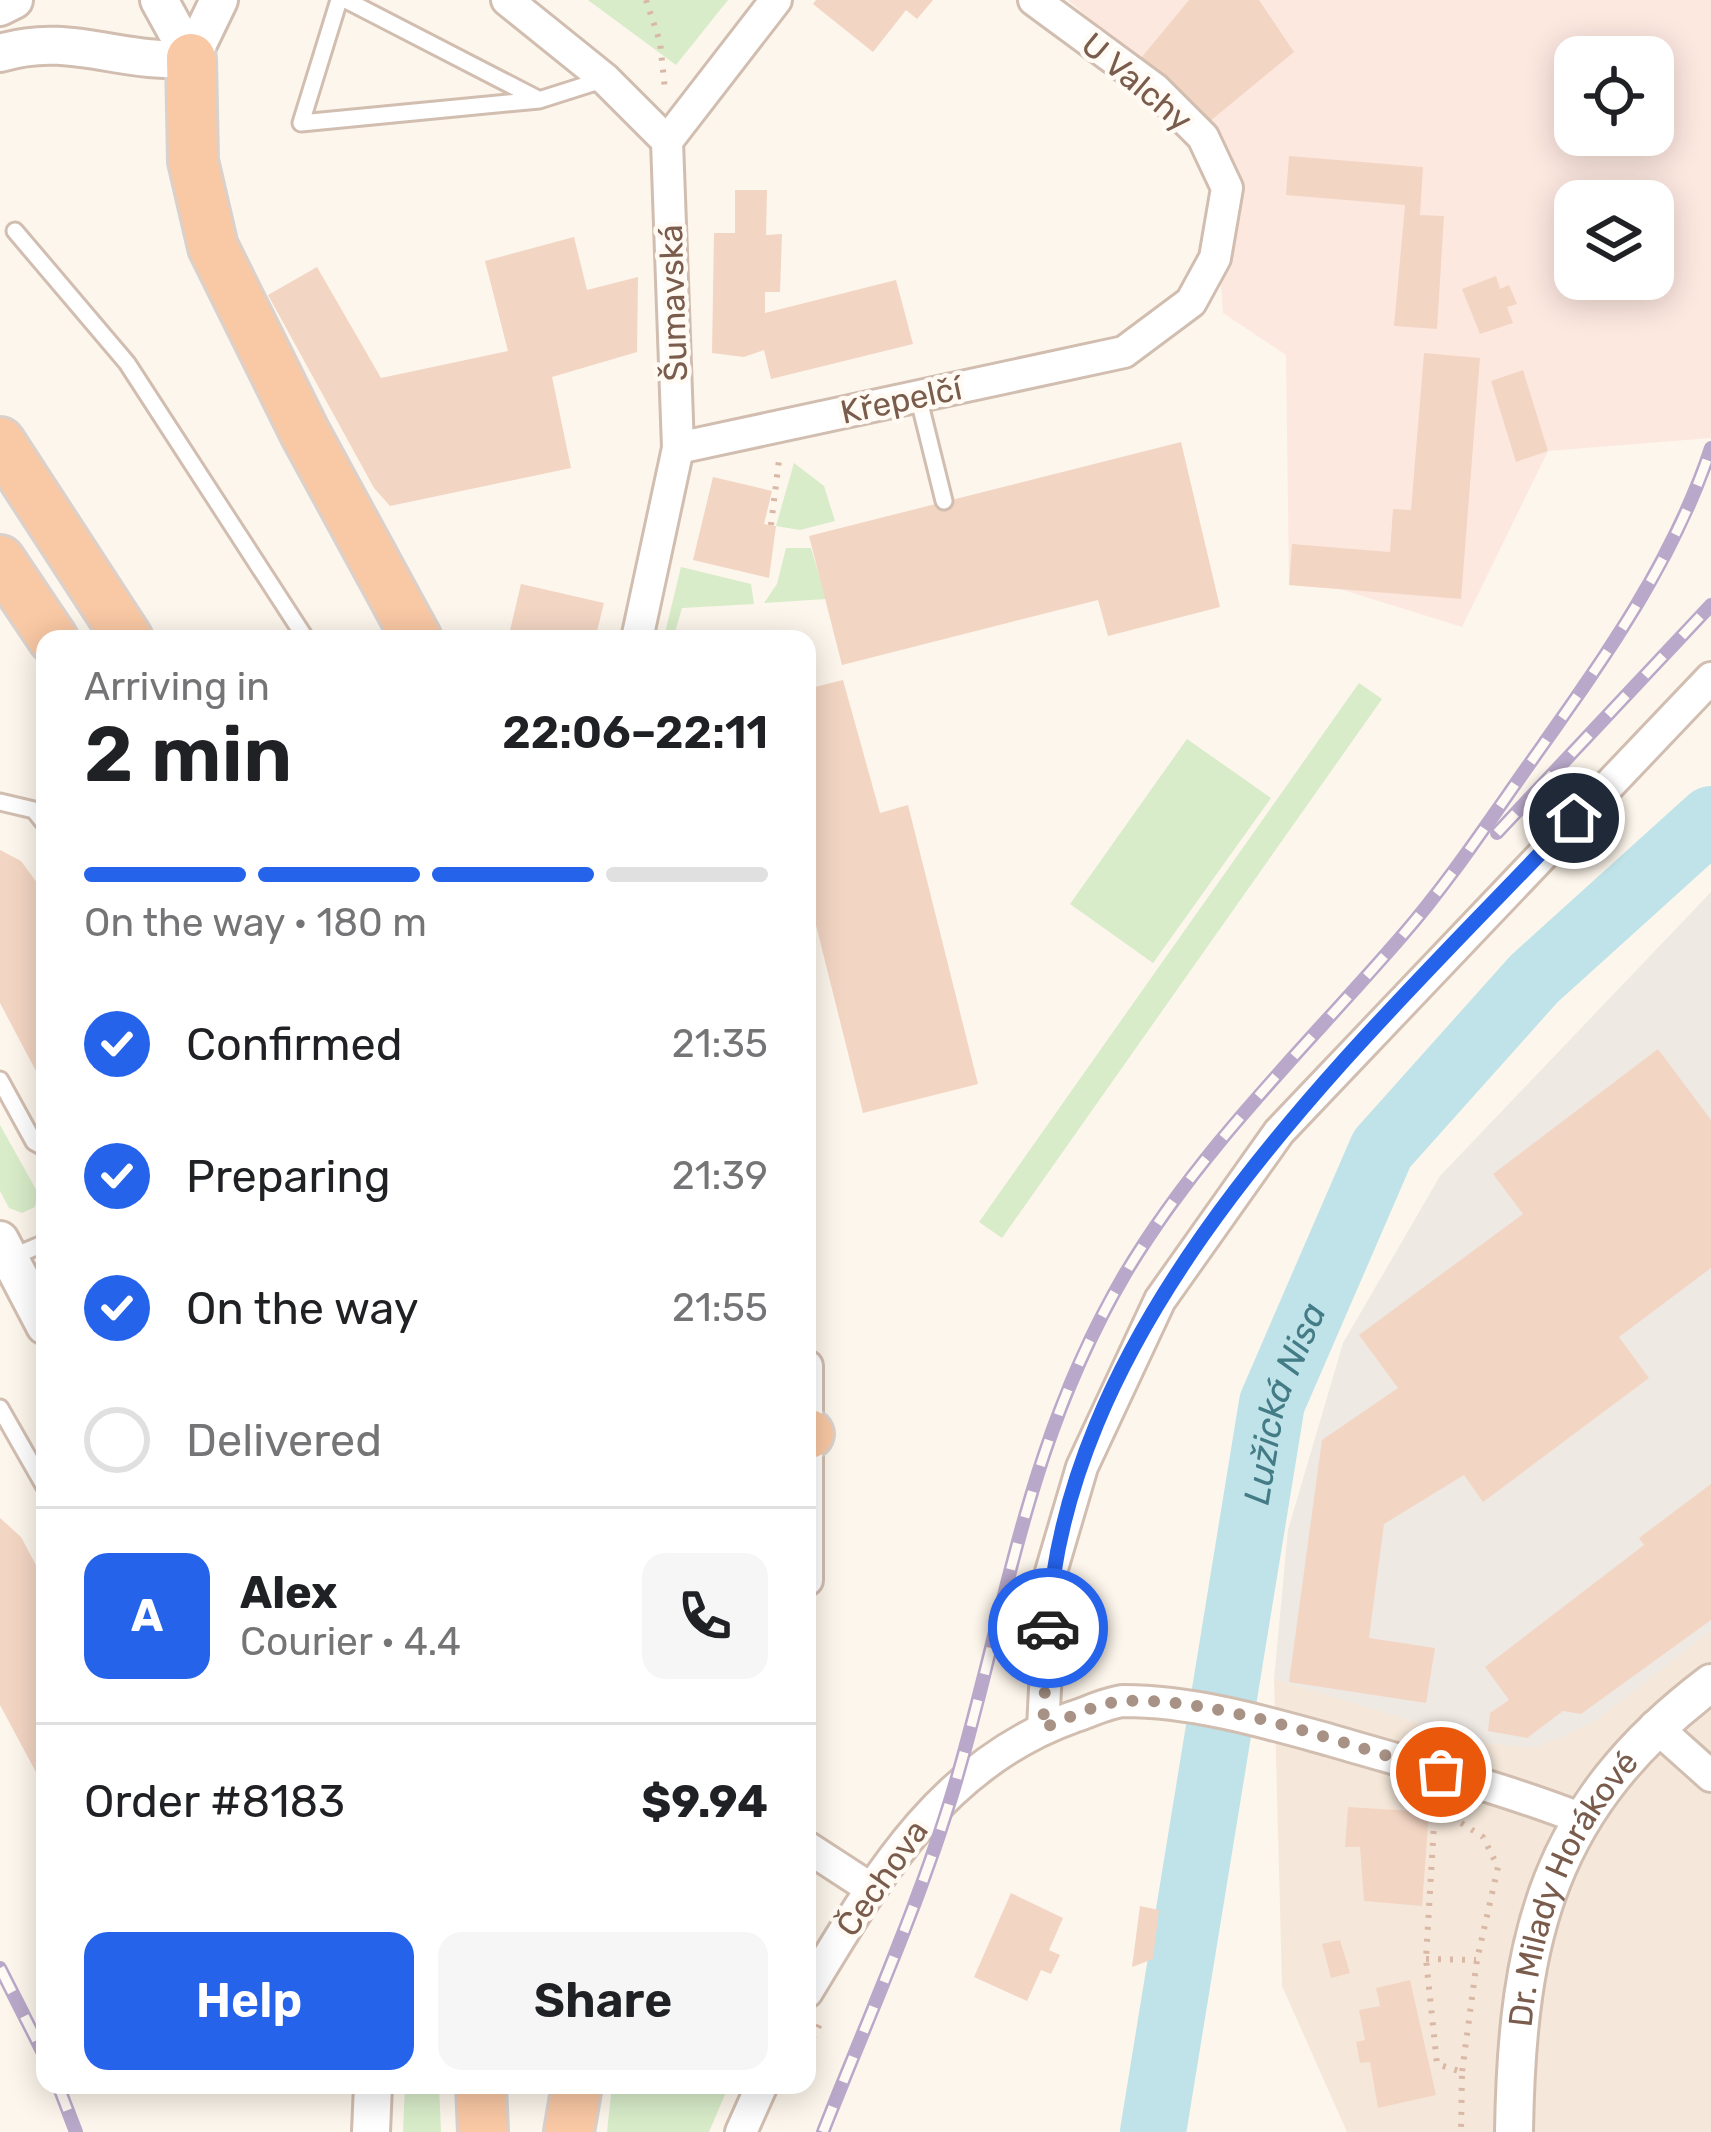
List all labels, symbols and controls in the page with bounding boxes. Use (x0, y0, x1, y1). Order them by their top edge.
street label: U Valchy (1074, 25, 1200, 139)
map controls (1554, 36, 1674, 300)
button: locate (1554, 36, 1674, 156)
button: layers (1554, 180, 1674, 300)
street label: Šumavská (651, 224, 695, 382)
street label: Křepelčí (837, 368, 967, 432)
text: Arriving in (84, 664, 270, 710)
text: 22:06–22:11 (502, 706, 768, 759)
text: 2 min (84, 708, 292, 801)
pin (1523, 767, 1625, 869)
icon: home (1541, 785, 1607, 851)
text: On the way · 180 m (84, 900, 427, 946)
icon: check (84, 1011, 150, 1077)
text: Confirmed (186, 1018, 403, 1071)
text: 21:35 (672, 1021, 768, 1067)
icon: check (84, 1143, 150, 1209)
text: Preparing (186, 1150, 391, 1203)
text: 21:39 (672, 1153, 768, 1199)
icon: check (84, 1275, 150, 1341)
text: On the way (186, 1282, 419, 1335)
text: 21:55 (672, 1285, 768, 1331)
water label: Lužická Nisa (1234, 1296, 1334, 1508)
text: Delivered (186, 1414, 382, 1467)
button: phone (642, 1553, 768, 1679)
text: Alex (240, 1566, 338, 1619)
courier (988, 1568, 1108, 1688)
text: A (131, 1589, 163, 1642)
icon: car (1015, 1595, 1081, 1661)
text: Courier · 4.4 (240, 1619, 461, 1665)
pin (1390, 1721, 1492, 1823)
icon: bag (1408, 1739, 1474, 1805)
street label: Dr. Milady Horákové (1500, 1742, 1645, 2029)
text: Order #8183 (84, 1775, 345, 1828)
text: $9.94 (641, 1775, 768, 1828)
street label: Čechova (828, 1812, 936, 1944)
button: Help (84, 1932, 414, 2070)
button: Share (438, 1932, 768, 2070)

